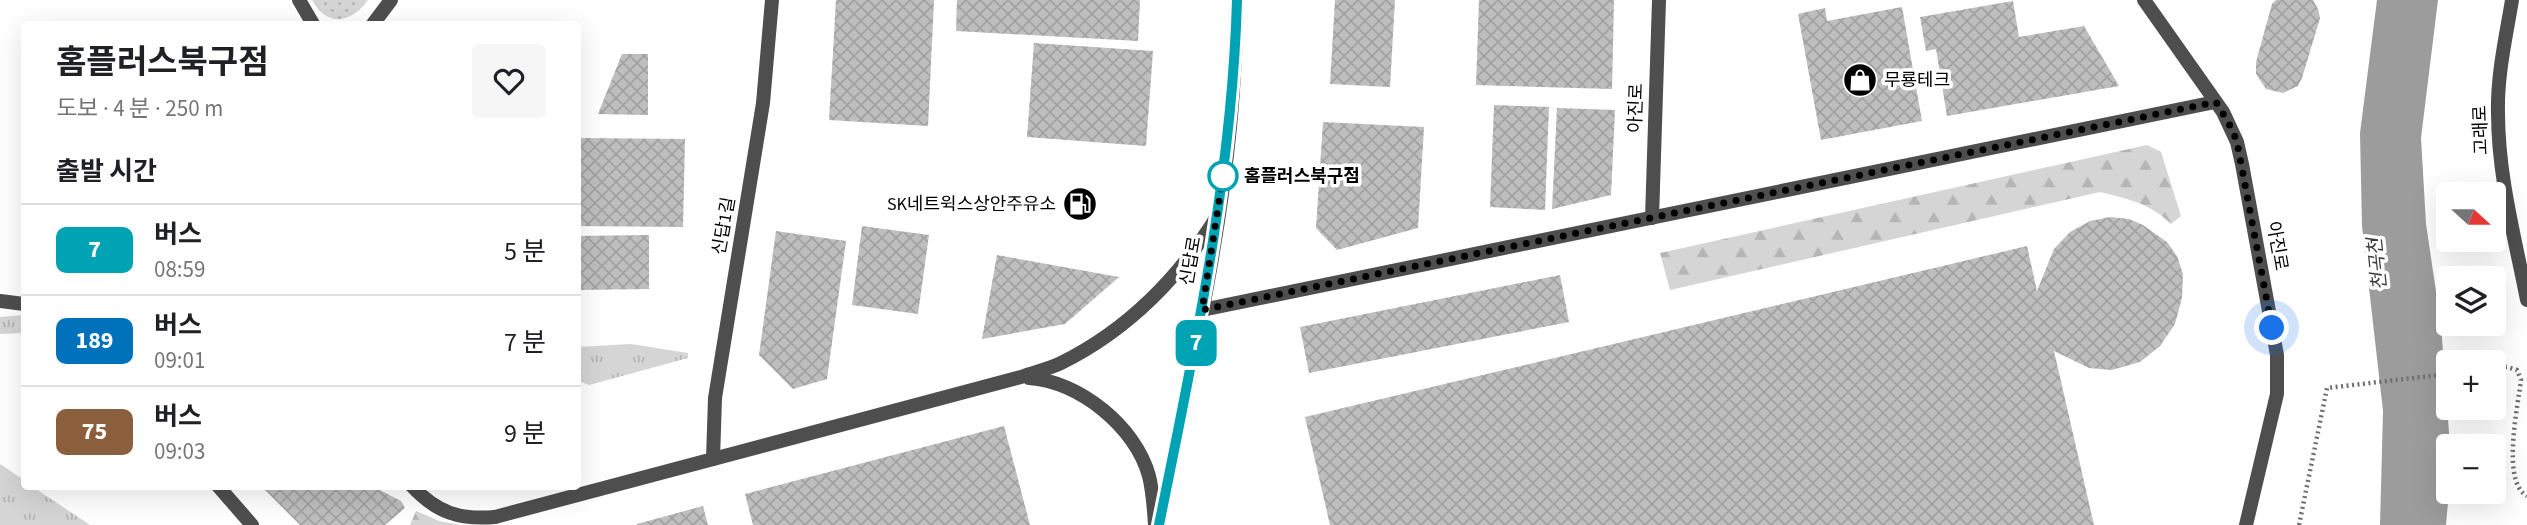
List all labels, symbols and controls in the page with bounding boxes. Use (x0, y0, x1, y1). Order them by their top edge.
text: 홈플러스북구점 (56, 39, 269, 86)
button: heart (472, 44, 546, 118)
shop icon: 무룡테크 (1841, 61, 1879, 99)
place label: 무룡테크 (1884, 68, 1950, 93)
street label: 아진로 (1623, 83, 1649, 133)
text: 도보 · 4 분 · 250 m (56, 92, 223, 125)
street label: 고래로 (2468, 105, 2494, 155)
text: 출발 시간 (56, 153, 157, 190)
marker: 홈플러스북구점 (1208, 161, 1238, 191)
place label: 홈플러스북구점 (1244, 164, 1360, 189)
north arrow (2436, 182, 2506, 252)
map controls (2436, 182, 2506, 504)
fuel station icon: SK네트윅스상안주유소 (1061, 185, 1099, 223)
place label: SK네트윅스상안주유소 (887, 192, 1056, 217)
street label: 신답1길 (707, 195, 741, 257)
text: 버스 (154, 216, 202, 253)
street label: 아진로 (2260, 219, 2294, 273)
text: 7 (88, 232, 101, 267)
text: 5 분 (504, 233, 546, 270)
street label: 신답로 (1174, 234, 1208, 288)
water label: 천곡천 (2362, 235, 2394, 291)
text: 08:59 (154, 253, 205, 286)
button: layers (2436, 266, 2506, 336)
text: 버스 (154, 307, 202, 344)
your location (2254, 310, 2289, 345)
line badge: 7 (1173, 320, 1219, 366)
text: 189 (75, 323, 114, 358)
text: 7 분 (504, 324, 546, 361)
text: 7 (1190, 325, 1202, 360)
text: 09:01 (154, 344, 205, 377)
button: + (2436, 350, 2506, 420)
text: 버스 (154, 398, 202, 435)
text: 75 (82, 414, 107, 449)
text: 9 분 (504, 415, 546, 452)
button: − (2436, 434, 2506, 504)
text: 09:03 (154, 435, 205, 468)

